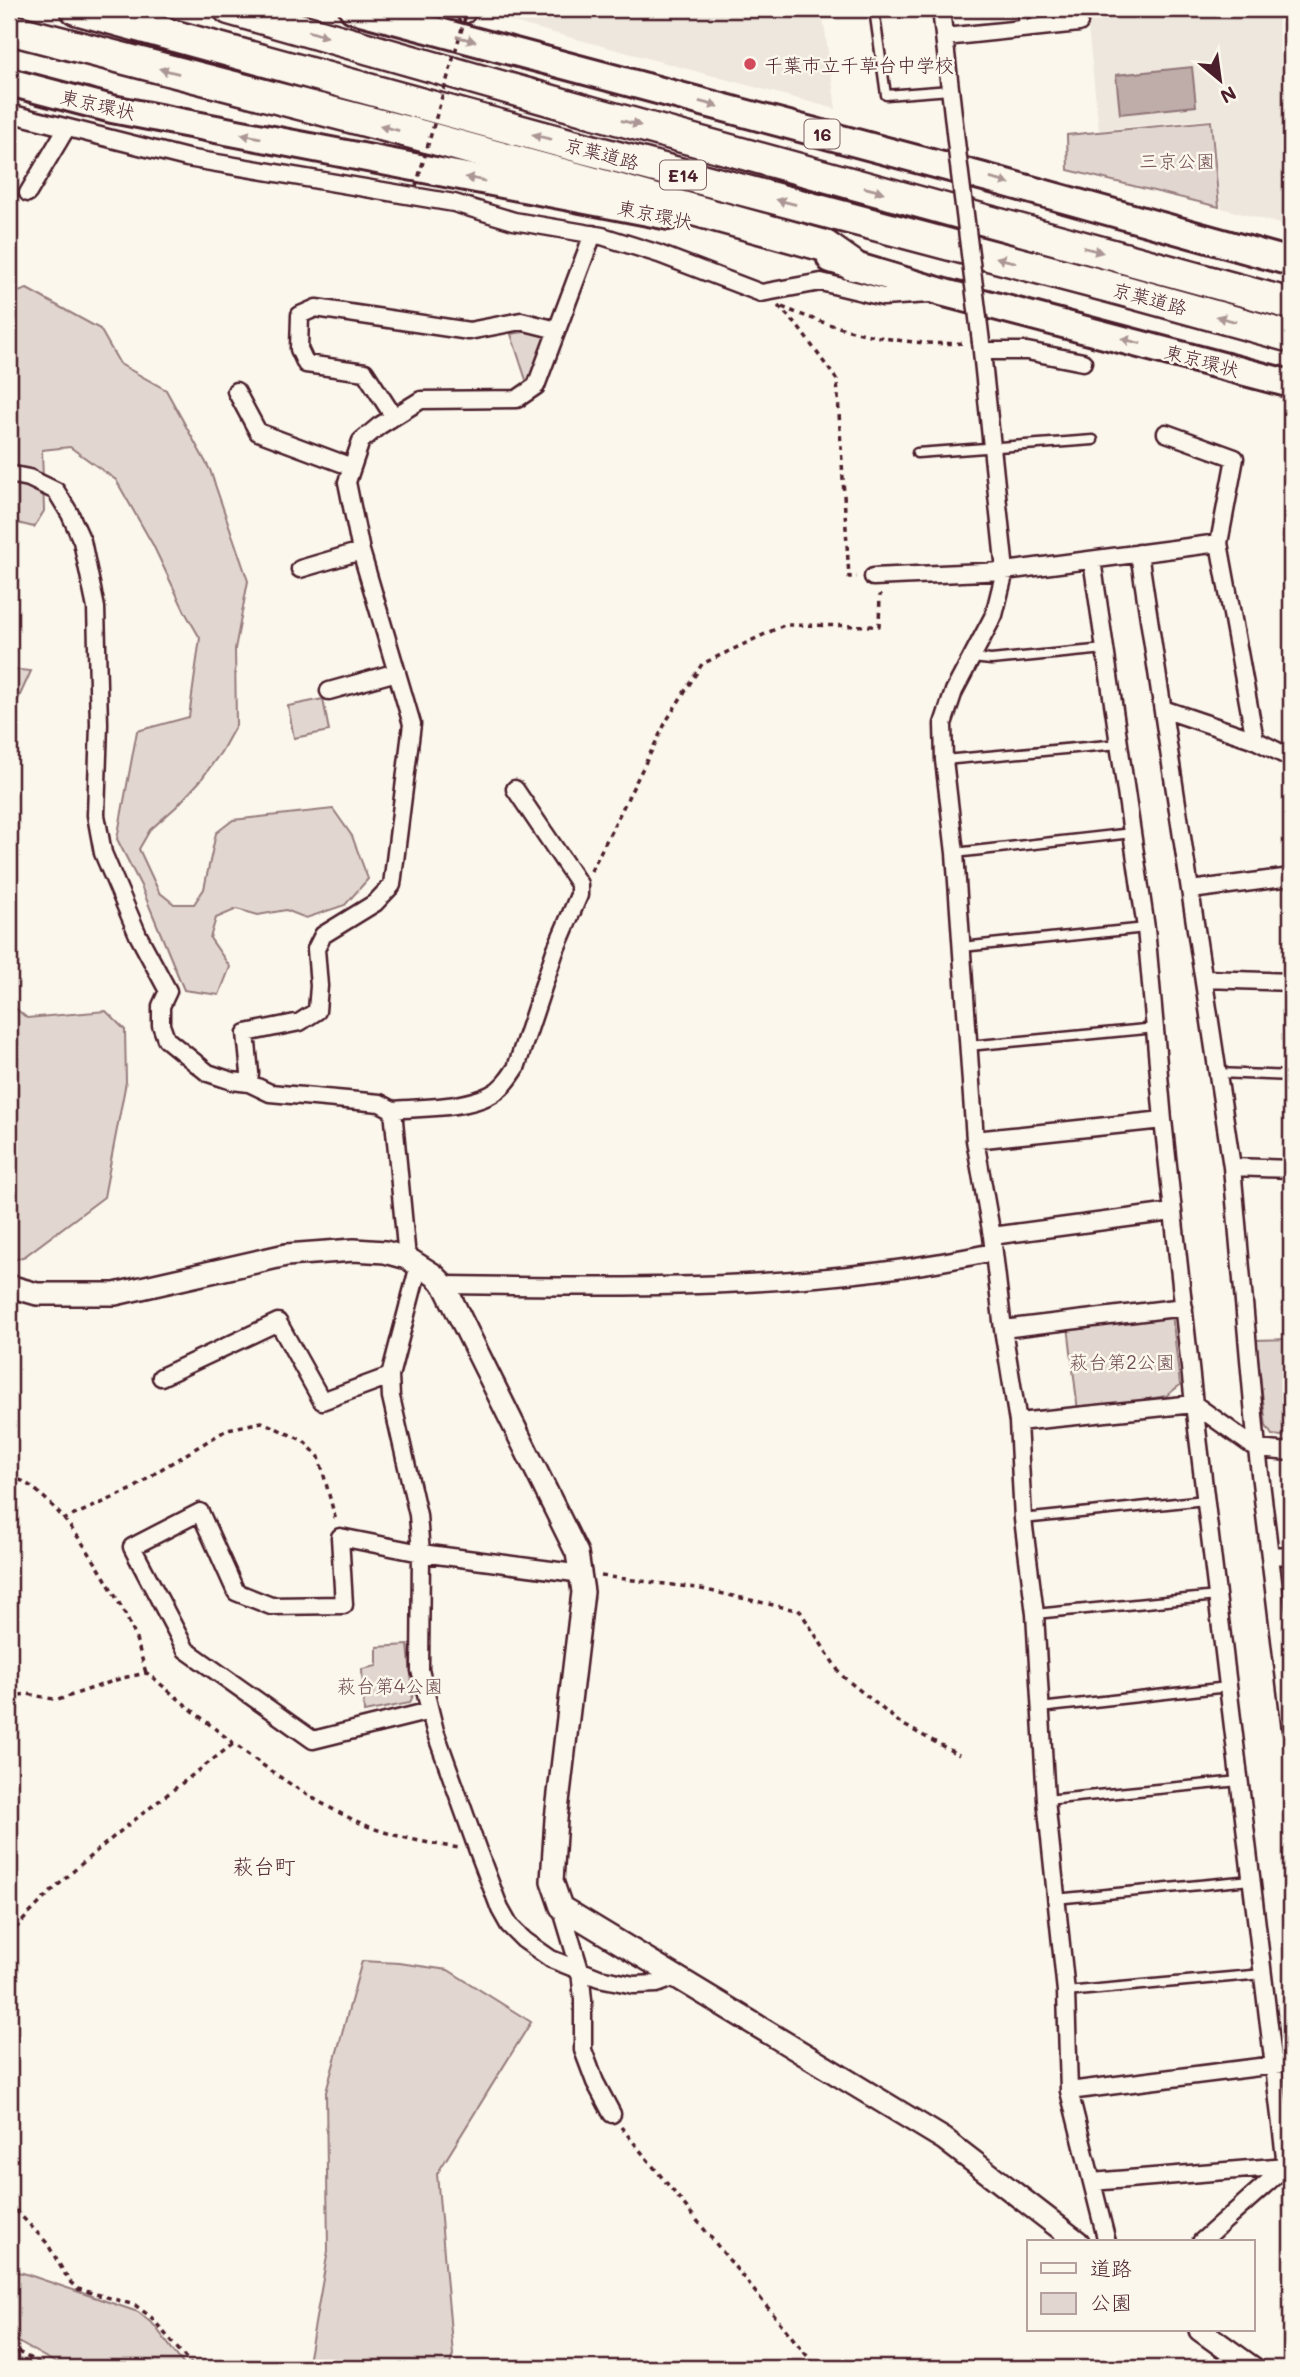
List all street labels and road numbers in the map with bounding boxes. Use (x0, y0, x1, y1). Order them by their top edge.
street label: 東京環状 (58, 83, 138, 125)
road number: 16 (804, 119, 840, 148)
street label: 京葉道路 (562, 131, 642, 175)
road number: E14 (660, 160, 706, 190)
street label: 東京環状 (615, 194, 695, 234)
street label: 京葉道路 (1110, 276, 1190, 320)
street label: 東京環状 (1162, 338, 1242, 382)

